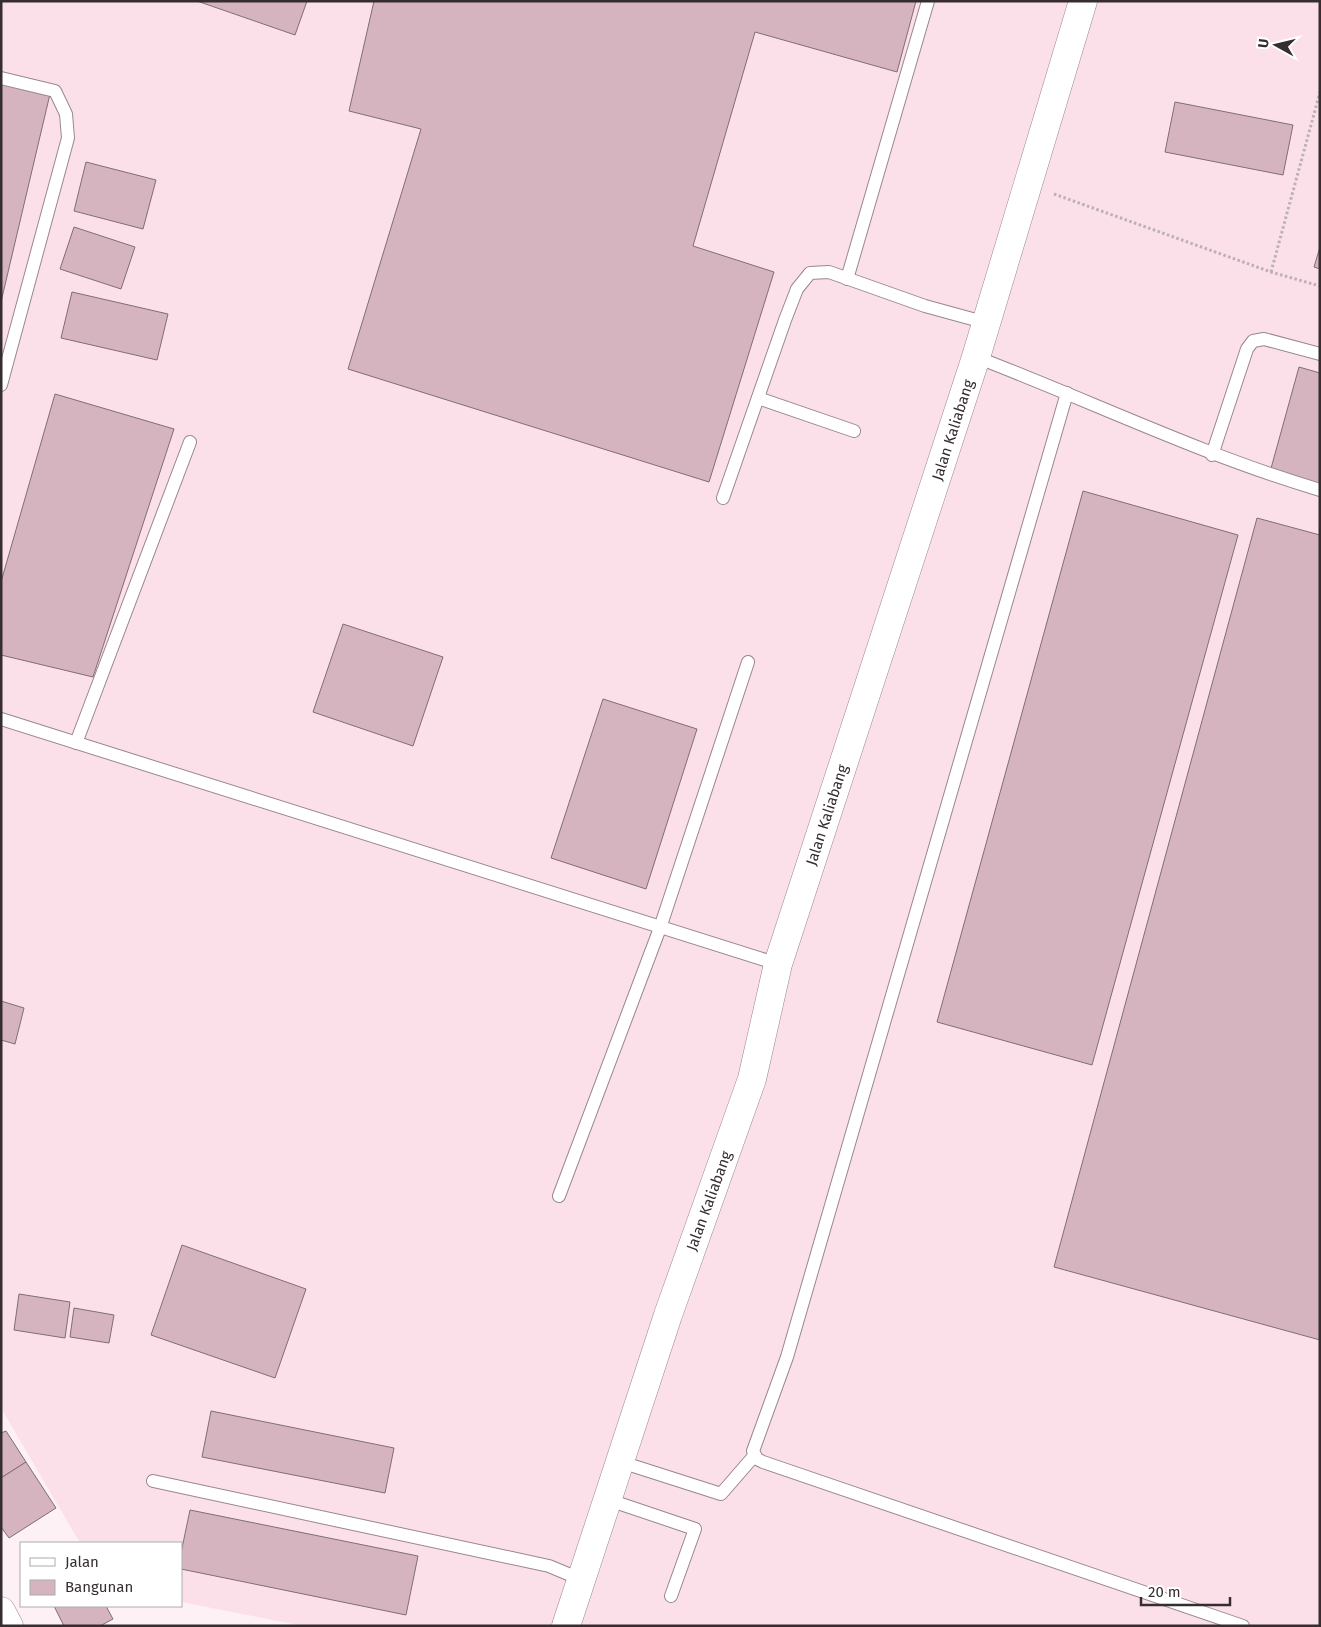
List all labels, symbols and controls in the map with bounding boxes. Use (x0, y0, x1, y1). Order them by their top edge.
north arrow (1251, 20, 1301, 70)
text: U (1255, 38, 1273, 49)
street label: Jalan Kaliabang (928, 377, 978, 483)
street label: Jalan Kaliabang (802, 762, 852, 868)
street label: Jalan Kaliabang (683, 1148, 735, 1253)
legend (20, 1542, 182, 1607)
text: Jalan (65, 1553, 99, 1571)
scale bar (1141, 1574, 1230, 1606)
text: Bangunan (65, 1578, 133, 1596)
text: 20 m (1148, 1583, 1181, 1601)

